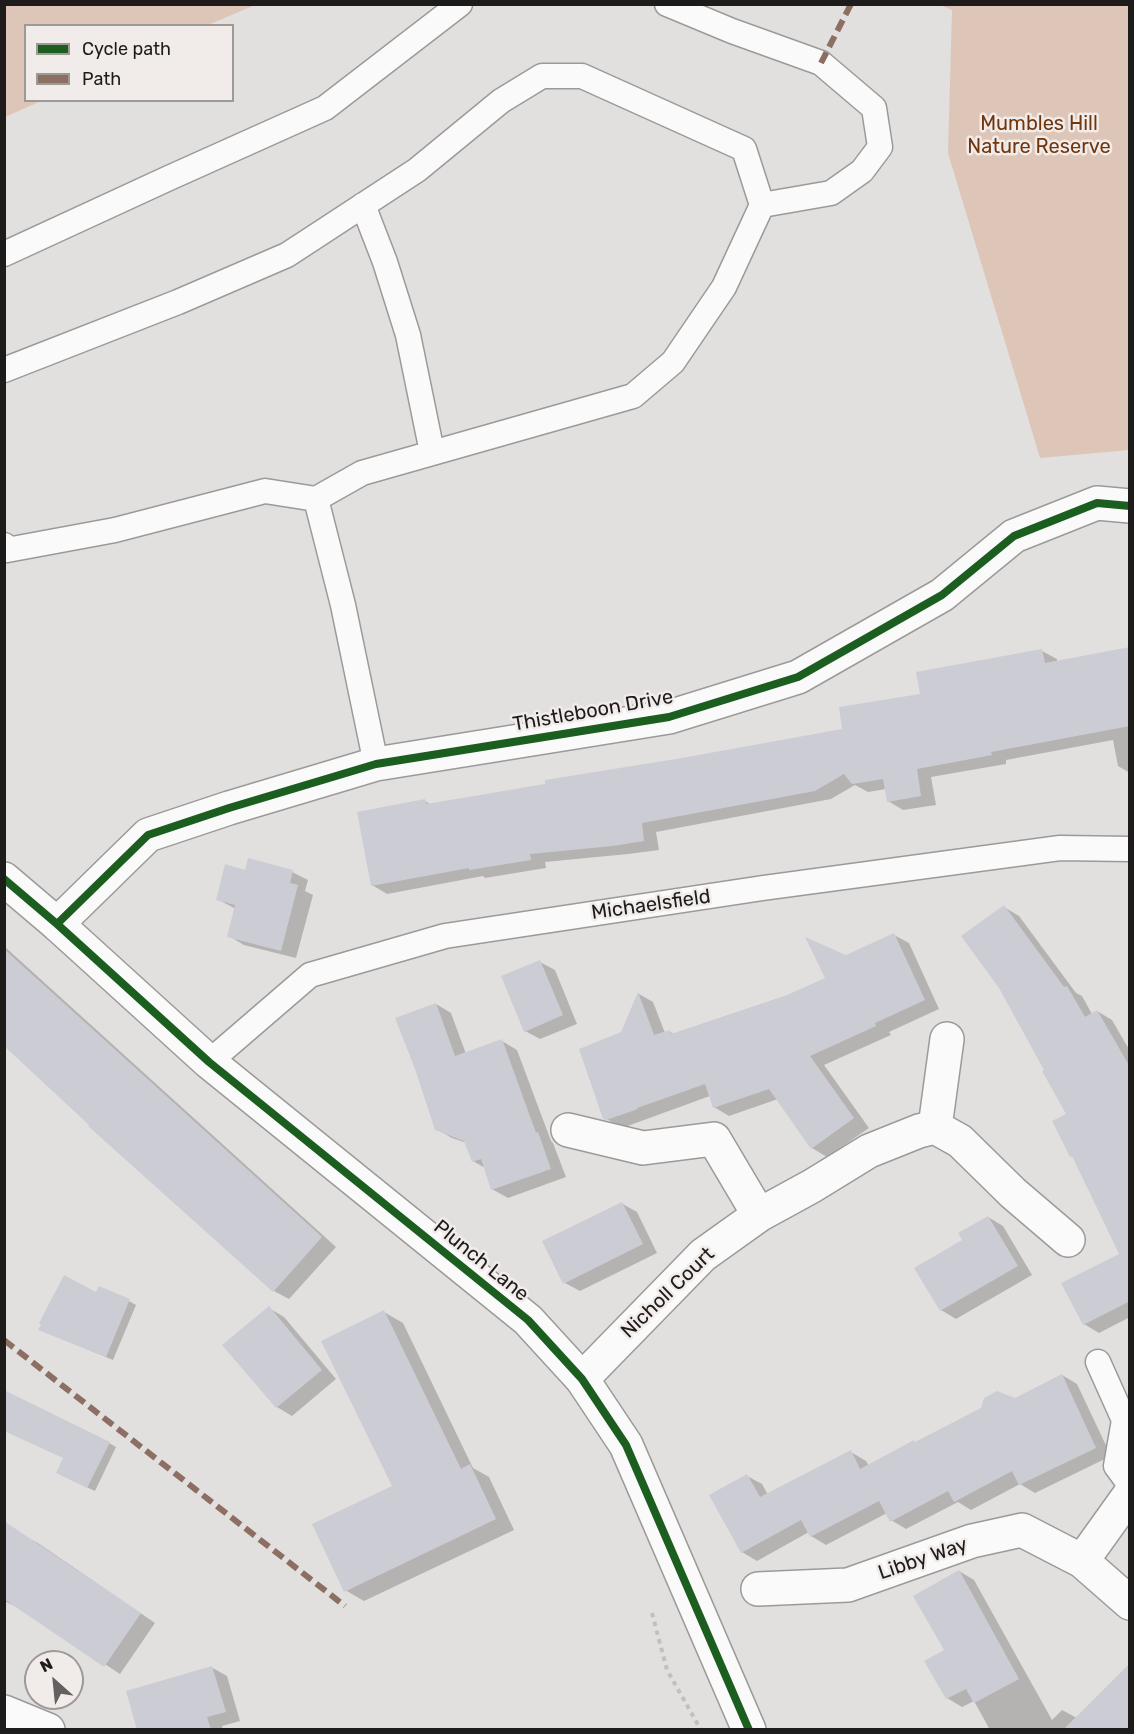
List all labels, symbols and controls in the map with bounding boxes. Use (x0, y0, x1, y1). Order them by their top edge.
legend (24, 24, 234, 102)
text: Cycle path (82, 38, 171, 60)
text: Path (82, 68, 121, 90)
park label: Mumbles Hill Nature Reserve (967, 112, 1111, 159)
street label: Thistleboon Drive (511, 685, 675, 737)
street label: Michaelsfield (590, 885, 712, 925)
street label: Plunch Lane (429, 1215, 533, 1307)
street label: Nicholl Court (616, 1243, 720, 1343)
street label: Libby Way (875, 1533, 971, 1585)
north arrow (24, 1650, 84, 1710)
text: N (37, 1654, 56, 1676)

